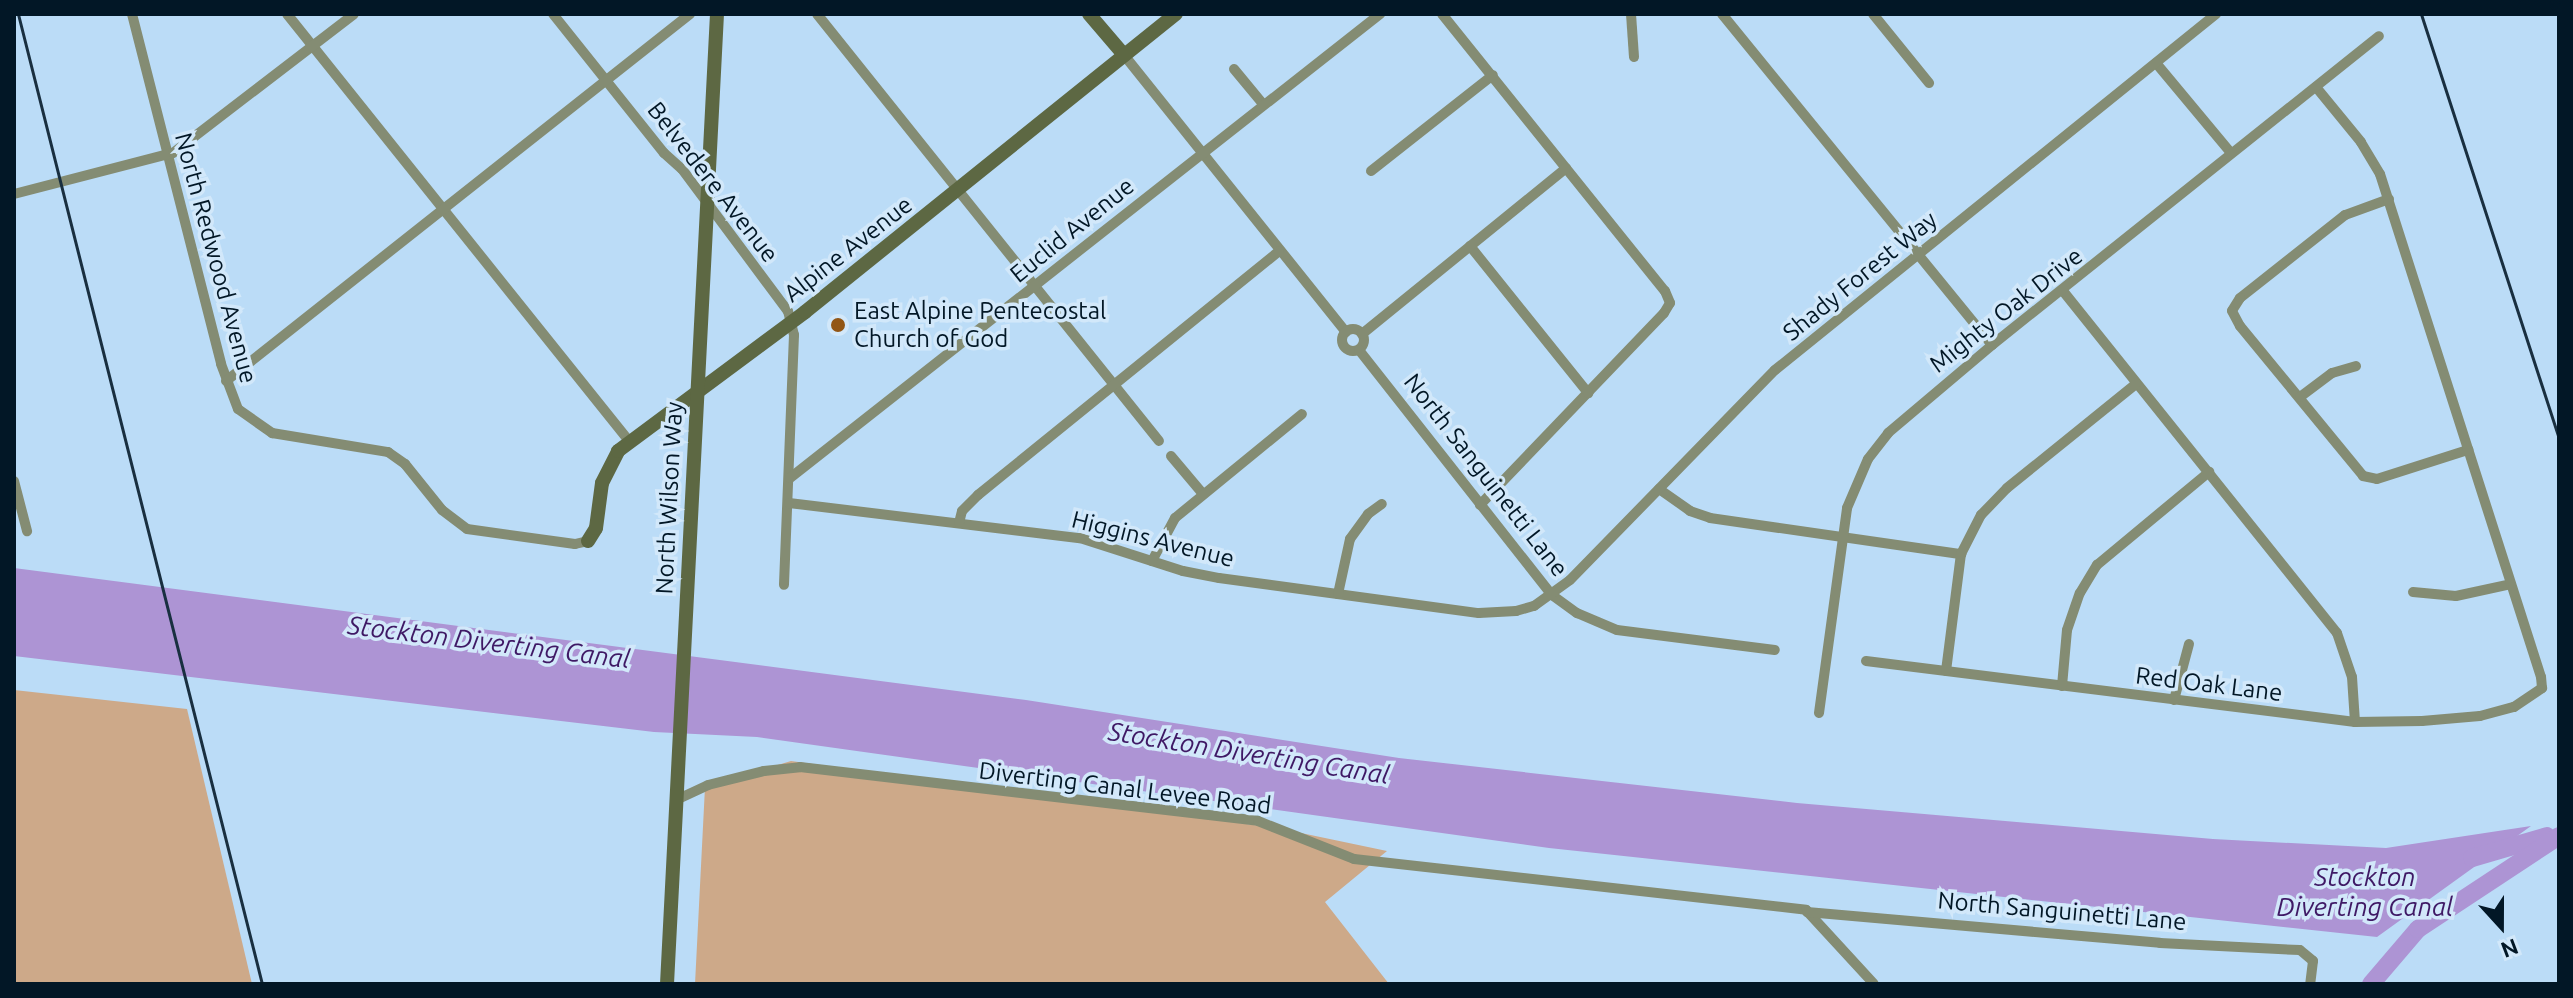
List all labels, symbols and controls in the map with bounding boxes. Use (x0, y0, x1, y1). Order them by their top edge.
street label: Belvedere Avenue (641, 96, 785, 268)
street label: North Redwood Avenue (169, 130, 263, 386)
street label: Euclid Avenue (1004, 171, 1140, 289)
street label: Alpine Avenue (778, 190, 918, 308)
street label: Shady Forest Way (1777, 205, 1943, 347)
street label: Mighty Oak Drive (1924, 241, 2088, 379)
place label: East Alpine Pentecostal Church of God (854, 297, 1106, 353)
marker: East Alpine Pentecostal Church of God (829, 316, 847, 334)
street label: North Sanguinetti Lane (1398, 368, 1574, 582)
street label: North Wilson Way (650, 401, 688, 595)
street label: Higgins Avenue (1069, 505, 1237, 573)
water label: Stockton Diverting Canal (346, 609, 632, 675)
street label: Red Oak Lane (2134, 661, 2284, 707)
water label: Stockton Diverting Canal (1106, 715, 1392, 791)
street label: Diverting Canal Levee Road (977, 756, 1273, 820)
water label: Stockton Diverting Canal (2277, 861, 2453, 922)
street label: North Sanguinetti Lane (1936, 886, 2188, 936)
north arrow (2461, 886, 2541, 966)
text: N (2498, 934, 2522, 963)

